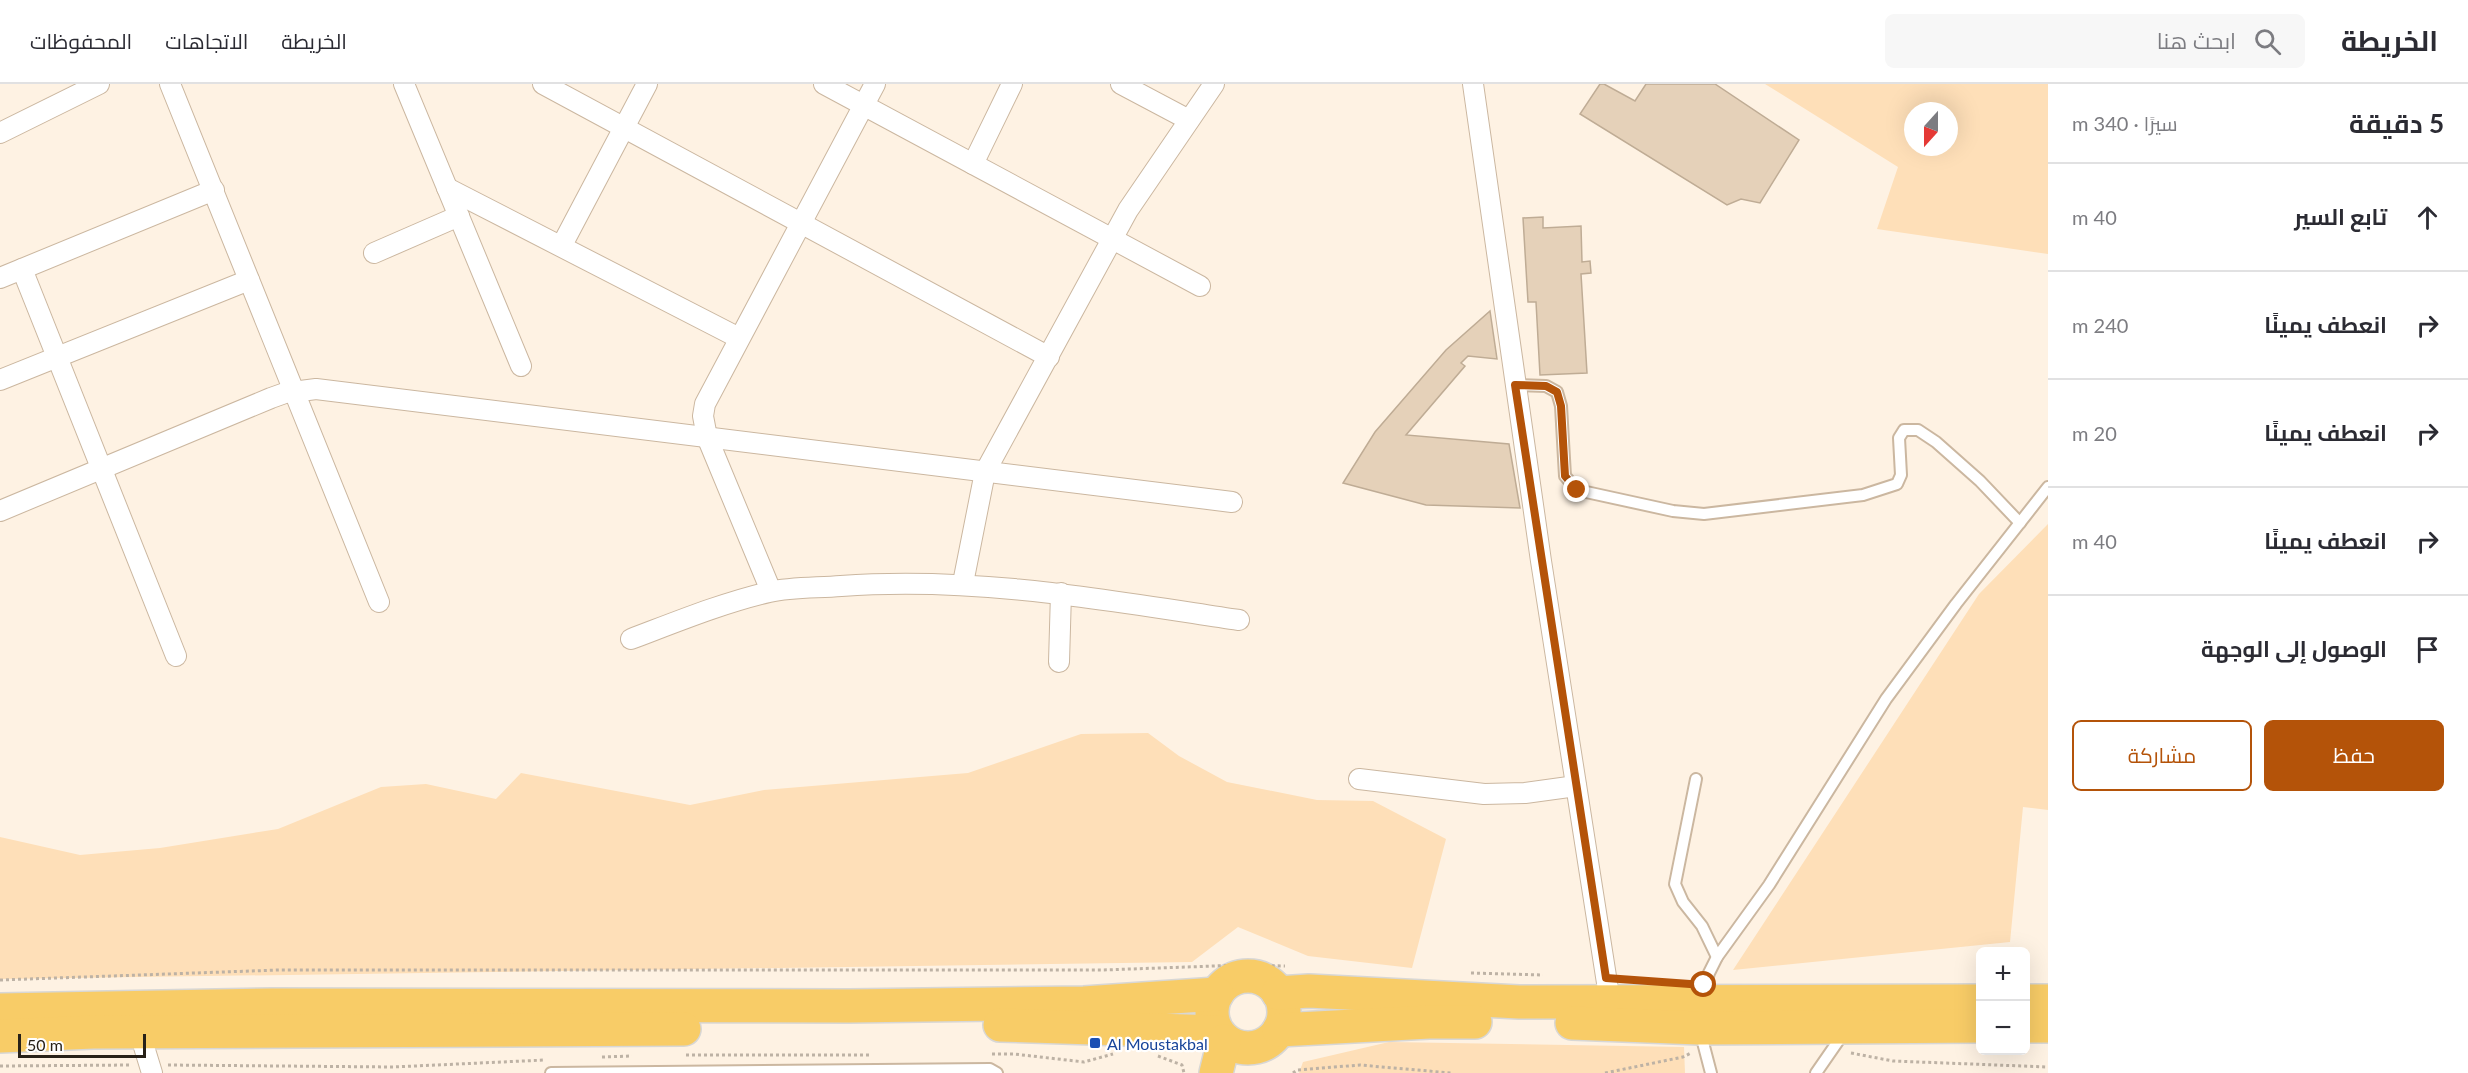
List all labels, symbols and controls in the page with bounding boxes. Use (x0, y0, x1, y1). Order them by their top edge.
search box (1885, 14, 2305, 68)
text: الخريطة (2341, 23, 2438, 57)
icon: search (2251, 25, 2284, 58)
text: ابحث هنا (2157, 27, 2236, 54)
text: المحفوظات (30, 28, 132, 53)
text: الاتجاهات (165, 28, 248, 53)
text: الخريطة (281, 28, 347, 53)
north arrow (1904, 102, 1958, 156)
text: 5 دقيقة (2349, 107, 2444, 139)
text: سيرًا · 340 m (2072, 111, 2178, 135)
icon: ahead (2411, 201, 2444, 234)
text: تابع السير (2294, 203, 2387, 230)
text: 40 m (2072, 205, 2117, 229)
icon: right (2411, 309, 2444, 342)
text: انعطف يمينًا (2264, 311, 2387, 338)
text: 240 m (2072, 313, 2128, 337)
icon: right (2411, 417, 2444, 450)
text: انعطف يمينًا (2264, 419, 2387, 446)
text: 20 m (2072, 421, 2117, 445)
route end (1563, 476, 1589, 502)
icon: right (2411, 525, 2444, 558)
text: انعطف يمينًا (2264, 527, 2387, 554)
text: 40 m (2072, 529, 2117, 553)
icon: arrive (2411, 633, 2444, 666)
text: الوصول إلى الوجهة (2201, 635, 2387, 662)
button: مشاركة (2072, 720, 2252, 791)
button: حفظ (2264, 720, 2444, 791)
map controls (1976, 947, 2030, 1055)
button: + (1976, 947, 2030, 1001)
route start (1690, 971, 1716, 997)
button: − (1976, 1001, 2030, 1055)
scale bar (18, 1031, 146, 1058)
place label: Al Moustakbal (1107, 1034, 1208, 1053)
text: 50 m (27, 1035, 63, 1054)
marker: Al Moustakbal (1088, 1036, 1102, 1050)

